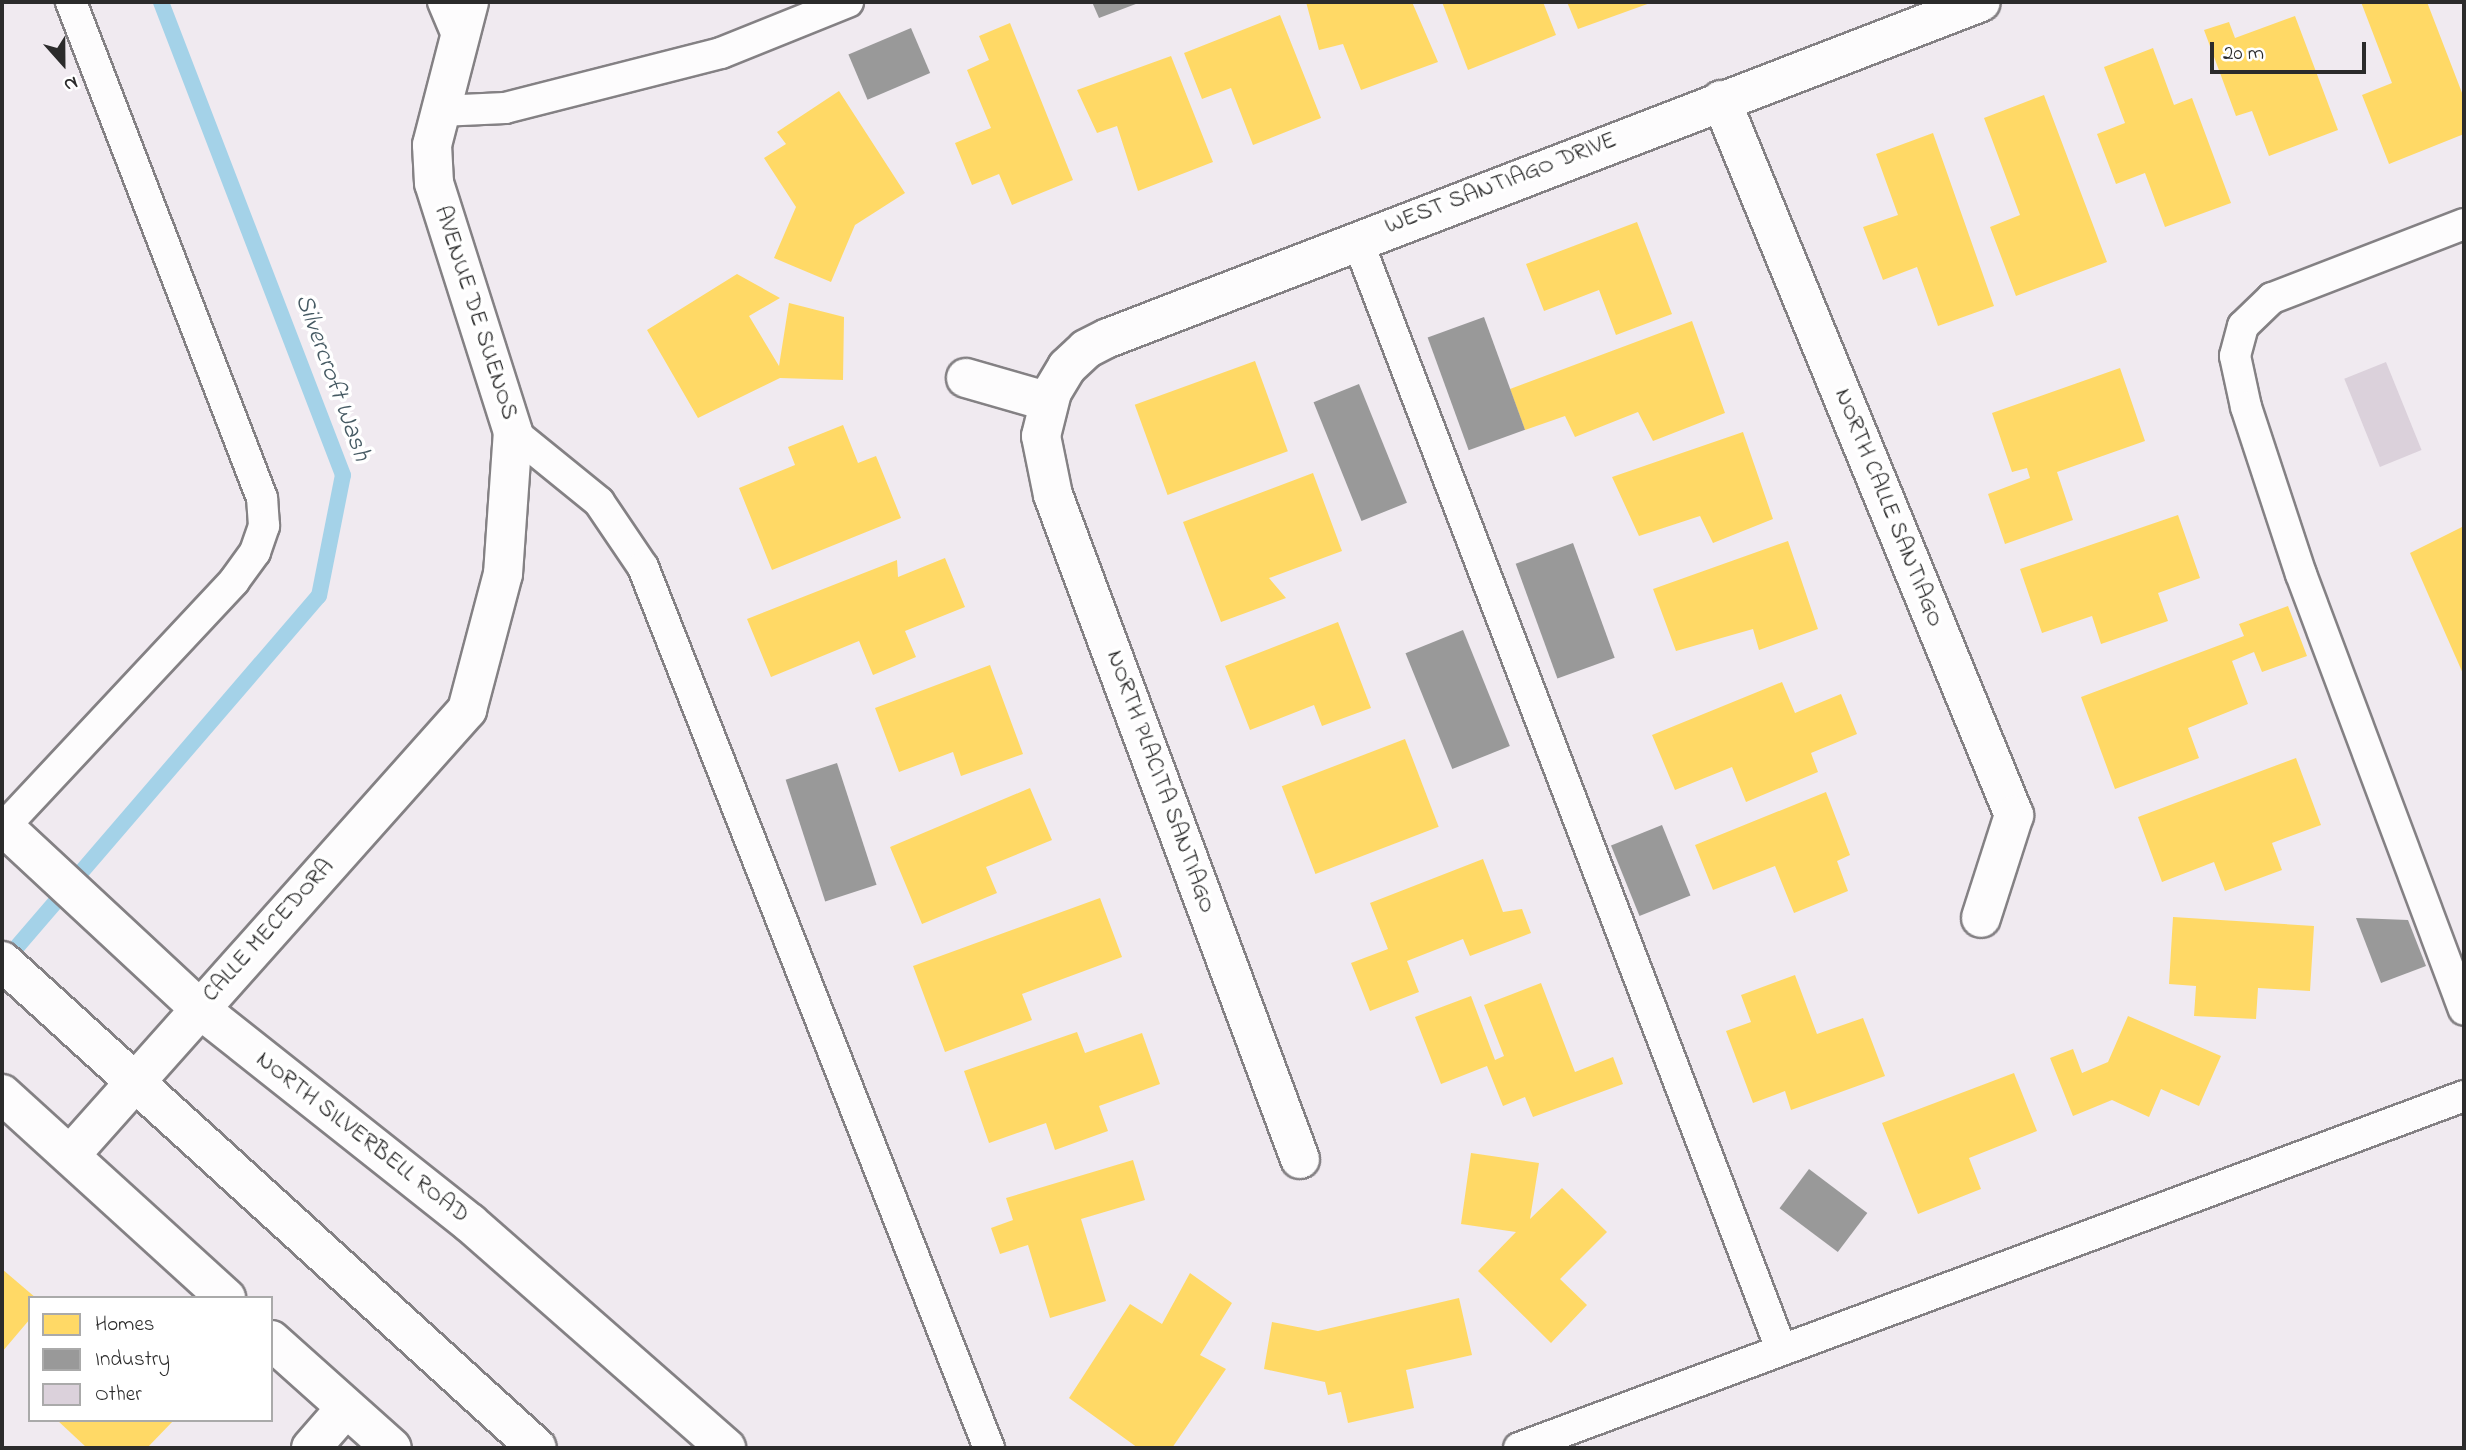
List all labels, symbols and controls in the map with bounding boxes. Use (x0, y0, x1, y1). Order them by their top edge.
north arrow (28, 28, 98, 98)
scale bar (2214, 28, 2370, 72)
text: 20 m (2223, 39, 2264, 69)
text: N (60, 68, 82, 98)
street label: WEST SANTIAGO DRIVE (1381, 126, 1621, 242)
street label: AVENUE DE SUENOS (427, 202, 523, 424)
water label: Silvercroft Wash (286, 290, 376, 466)
street label: NORTH CALLE SANTIAGO (1827, 385, 1949, 631)
street label: NORTH PLACITA SANTIAGO (1099, 647, 1221, 917)
street label: CALLE MECEDORA (197, 853, 341, 1009)
street label: NORTH SILVERBELL ROAD (250, 1046, 474, 1230)
legend (28, 1296, 273, 1422)
text: Homes (95, 1310, 155, 1340)
text: Industry (95, 1345, 170, 1375)
text: Other (95, 1380, 142, 1410)

